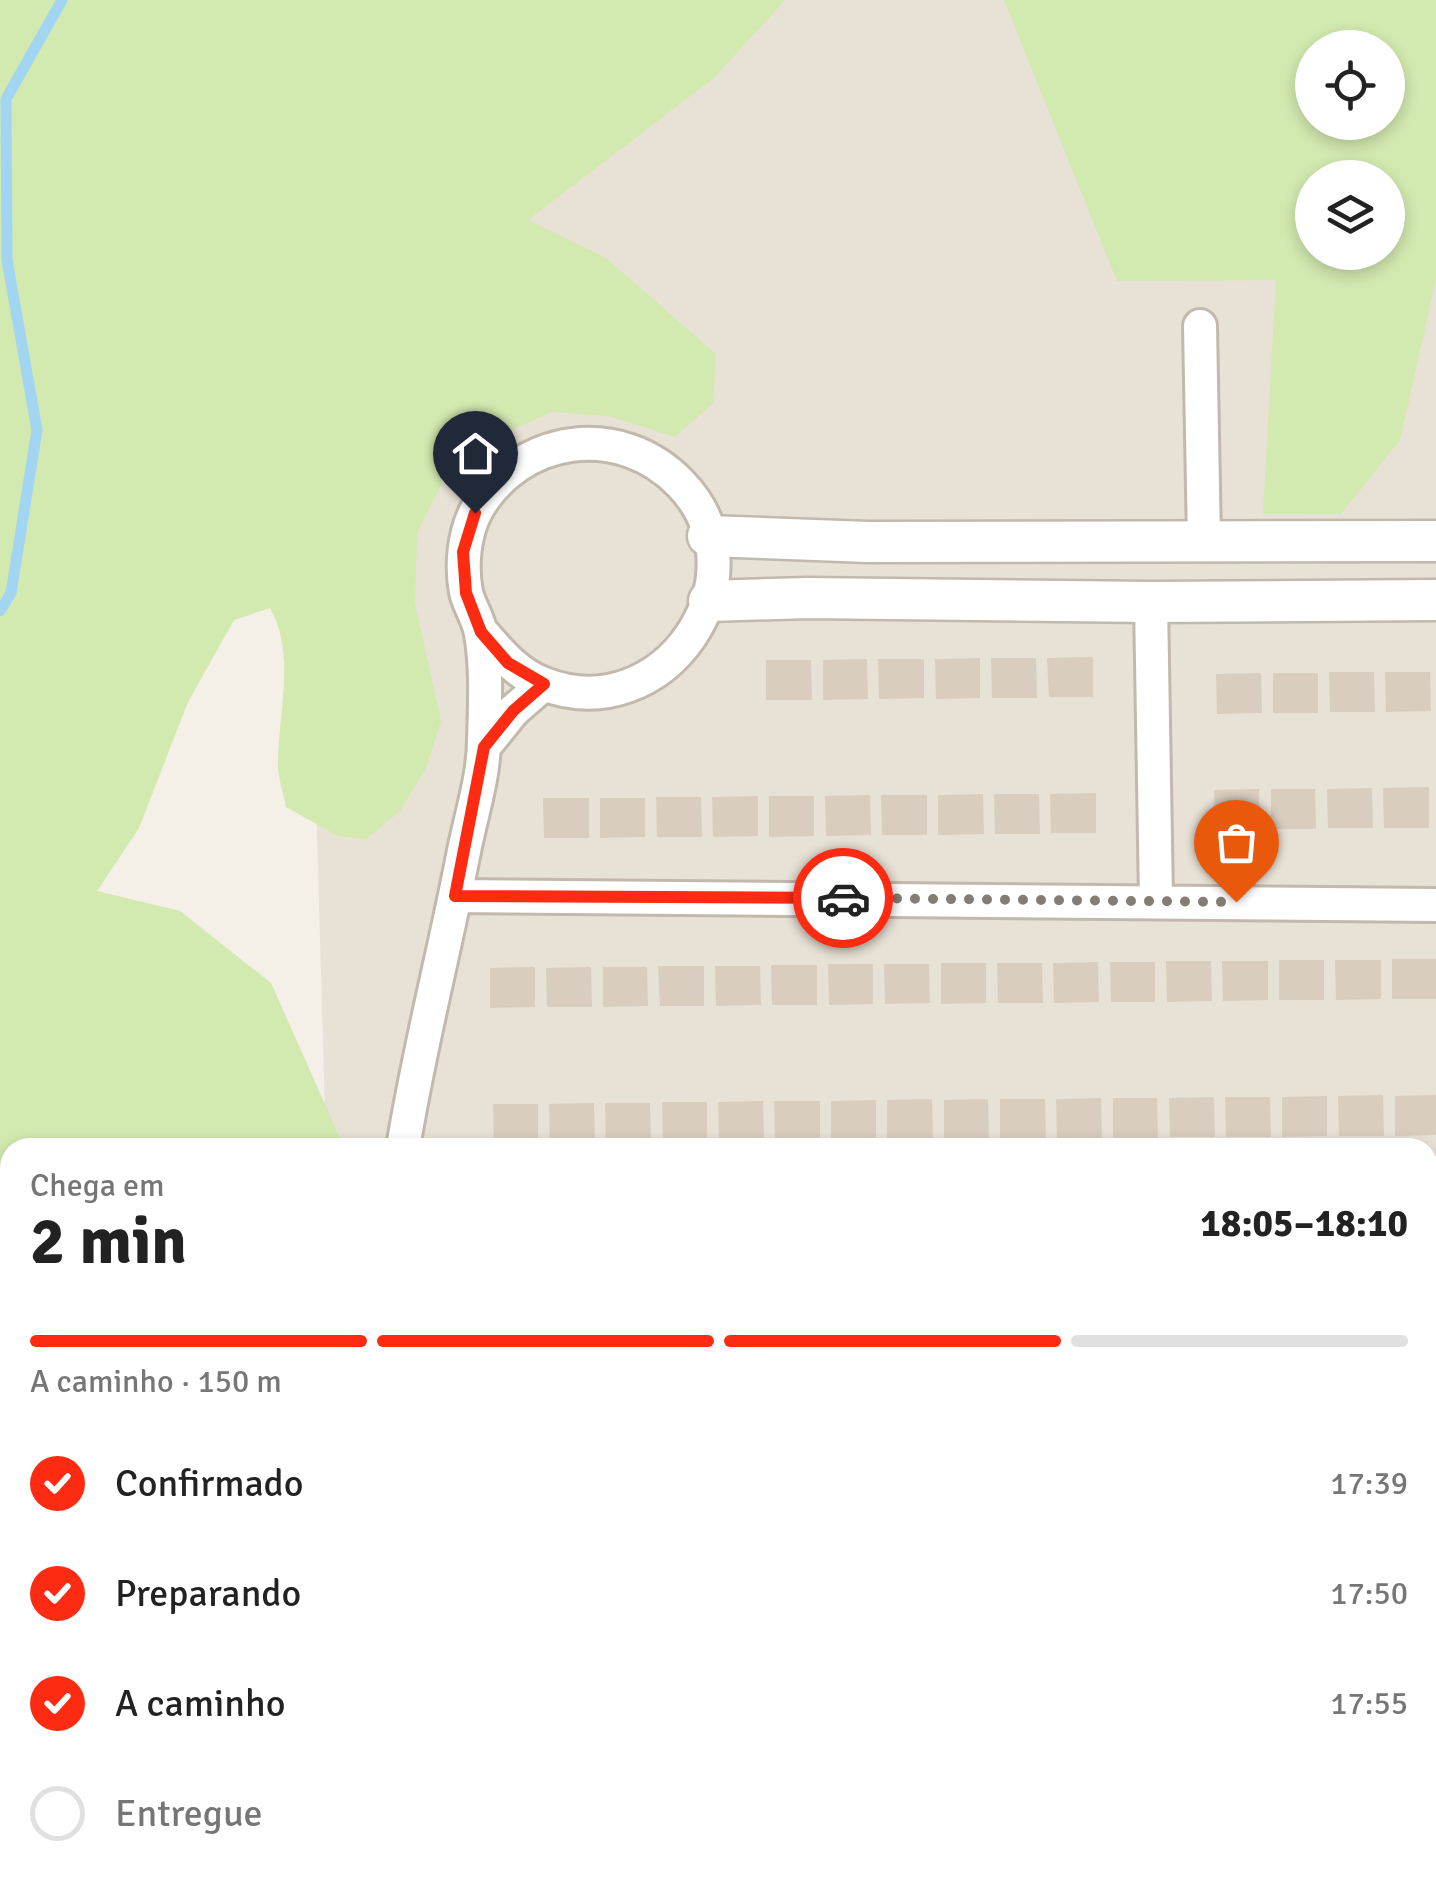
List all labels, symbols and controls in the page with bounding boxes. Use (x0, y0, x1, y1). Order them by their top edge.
map controls (1295, 30, 1405, 270)
button: locate (1295, 30, 1405, 140)
button: layers (1295, 160, 1405, 270)
pin (433, 411, 518, 514)
icon: home (448, 426, 503, 481)
pin (1194, 800, 1279, 903)
icon: bag (1209, 815, 1264, 870)
courier (793, 848, 893, 948)
icon: car (816, 871, 871, 926)
text: Chega em (30, 1166, 164, 1205)
text: 18:05–18:10 (1200, 1200, 1408, 1247)
text: 2 min (30, 1202, 187, 1282)
text: A caminho · 150 m (30, 1362, 282, 1401)
icon: check (30, 1456, 85, 1511)
text: Confirmado (115, 1460, 304, 1507)
text: 17:39 (1330, 1464, 1408, 1503)
icon: check (30, 1566, 85, 1621)
text: Preparando (115, 1570, 301, 1617)
text: 17:50 (1330, 1574, 1408, 1613)
icon: check (30, 1676, 85, 1731)
text: A caminho (115, 1680, 286, 1727)
text: 17:55 (1330, 1684, 1408, 1723)
text: Entregue (115, 1790, 263, 1837)

